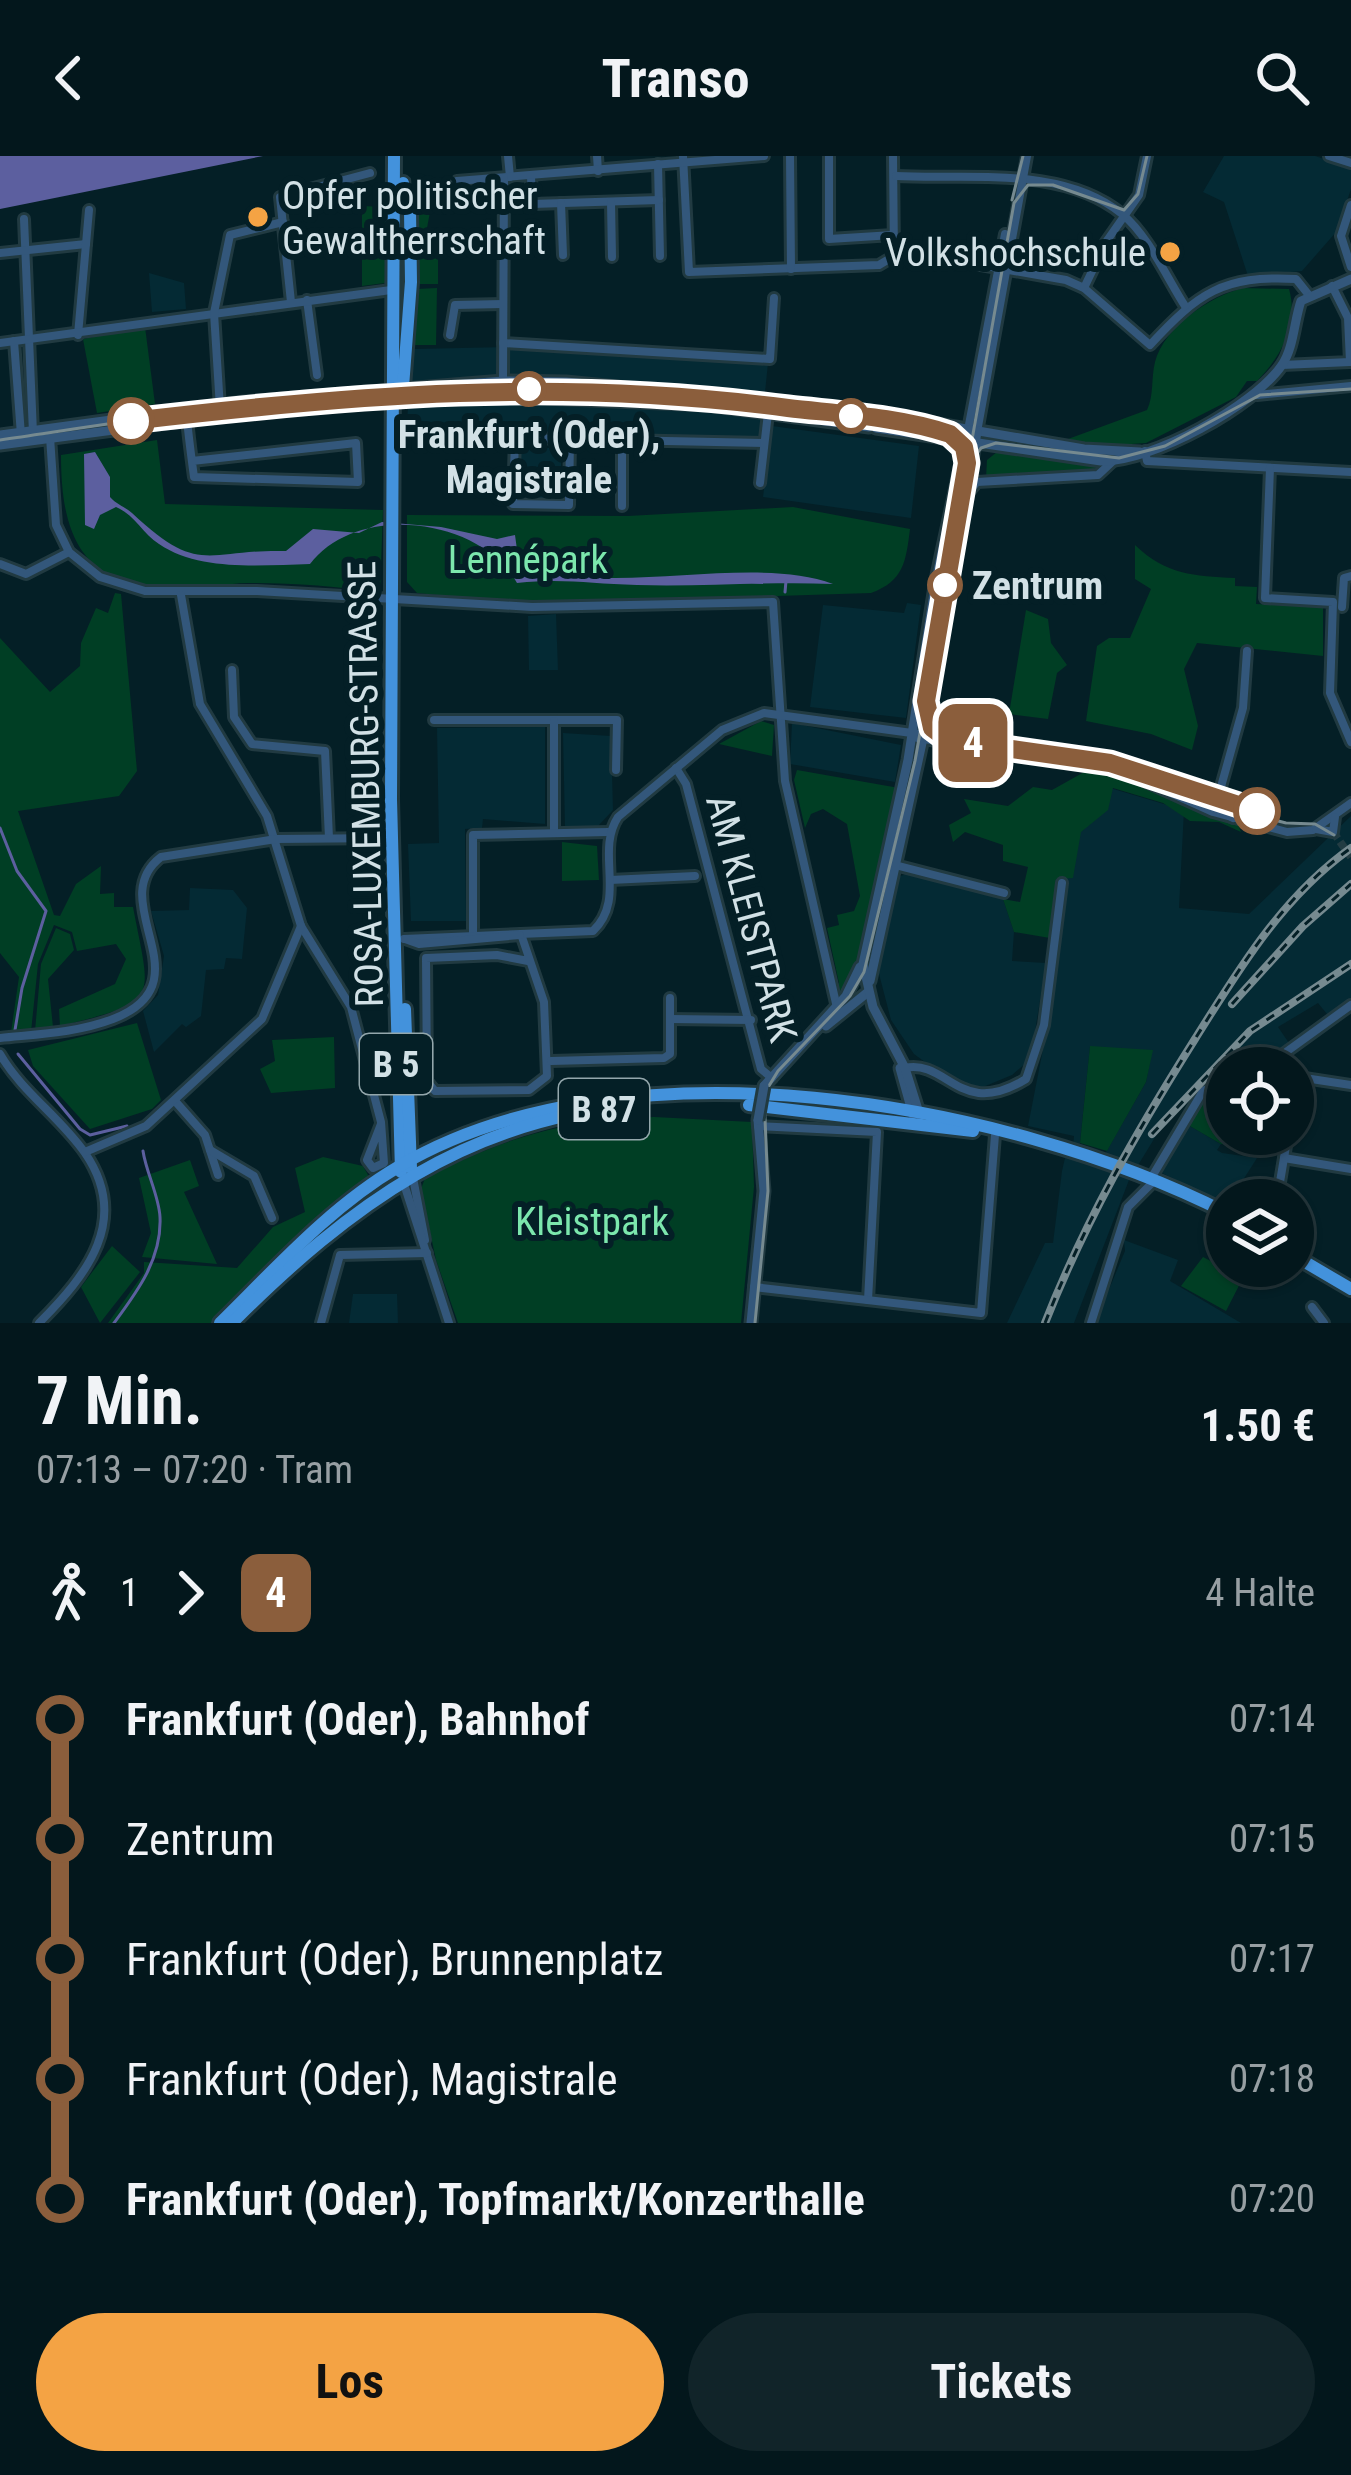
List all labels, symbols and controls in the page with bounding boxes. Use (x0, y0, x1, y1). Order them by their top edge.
icon: back (36, 45, 102, 111)
icon: search (1249, 45, 1315, 111)
text: Transo (601, 47, 750, 110)
place label: Opfer politischer Gewaltherrschaft (282, 173, 546, 264)
marker: Opfer politischer Gewaltherrschaft (245, 204, 271, 230)
place label: Volkshochschule (885, 230, 1146, 276)
marker: Volkshochschule (1157, 239, 1183, 265)
marker: Frankfurt (Oder), Magistrale (513, 373, 545, 405)
unlabelled marker (109, 399, 153, 443)
unlabelled marker (835, 400, 867, 432)
place label: Frankfurt (Oder), Magistrale (398, 412, 660, 503)
park label: Lennépark (448, 537, 609, 583)
street label: ROSA-LUXEMBURG-STRASSE (339, 560, 393, 1008)
place label: Zentrum (972, 563, 1103, 609)
marker: Zentrum (929, 569, 961, 601)
line badge: 4 (934, 704, 1012, 782)
text: 4 (962, 718, 984, 767)
unlabelled marker (1235, 789, 1279, 833)
street label: AM KLEISTPARK (696, 790, 806, 1048)
road number: B 5 (360, 1034, 432, 1094)
map controls (1206, 1047, 1314, 1287)
button: locate (1206, 1047, 1314, 1155)
road number: B 87 (559, 1079, 649, 1139)
button: layers (1206, 1179, 1314, 1287)
park label: Kleistpark (515, 1199, 669, 1245)
text: 7 Min. (36, 1363, 203, 1440)
text: 1.50 € (1201, 1399, 1315, 1452)
text: 07:13 – 07:20 · Tram (36, 1447, 353, 1493)
icon: walk (36, 1560, 102, 1626)
icon: forward (157, 1560, 223, 1626)
text: 4 (265, 1568, 287, 1617)
text: 1 (120, 1570, 139, 1616)
text: 4 Halte (1205, 1570, 1315, 1616)
text: Frankfurt (Oder), Bahnhof (126, 1693, 589, 1746)
text: 07:14 (1229, 1696, 1315, 1742)
text: Zentrum (126, 1813, 275, 1866)
text: 07:15 (1229, 1816, 1315, 1862)
text: Frankfurt (Oder), Brunnenplatz (126, 1933, 663, 1986)
text: 07:17 (1229, 1936, 1315, 1982)
text: Frankfurt (Oder), Magistrale (126, 2053, 618, 2106)
text: 07:18 (1229, 2056, 1315, 2102)
text: Frankfurt (Oder), Topfmarkt/Konzerthalle (126, 2173, 865, 2226)
text: 07:20 (1229, 2176, 1315, 2222)
button: Los (36, 2313, 664, 2451)
button: Tickets (688, 2313, 1315, 2451)

